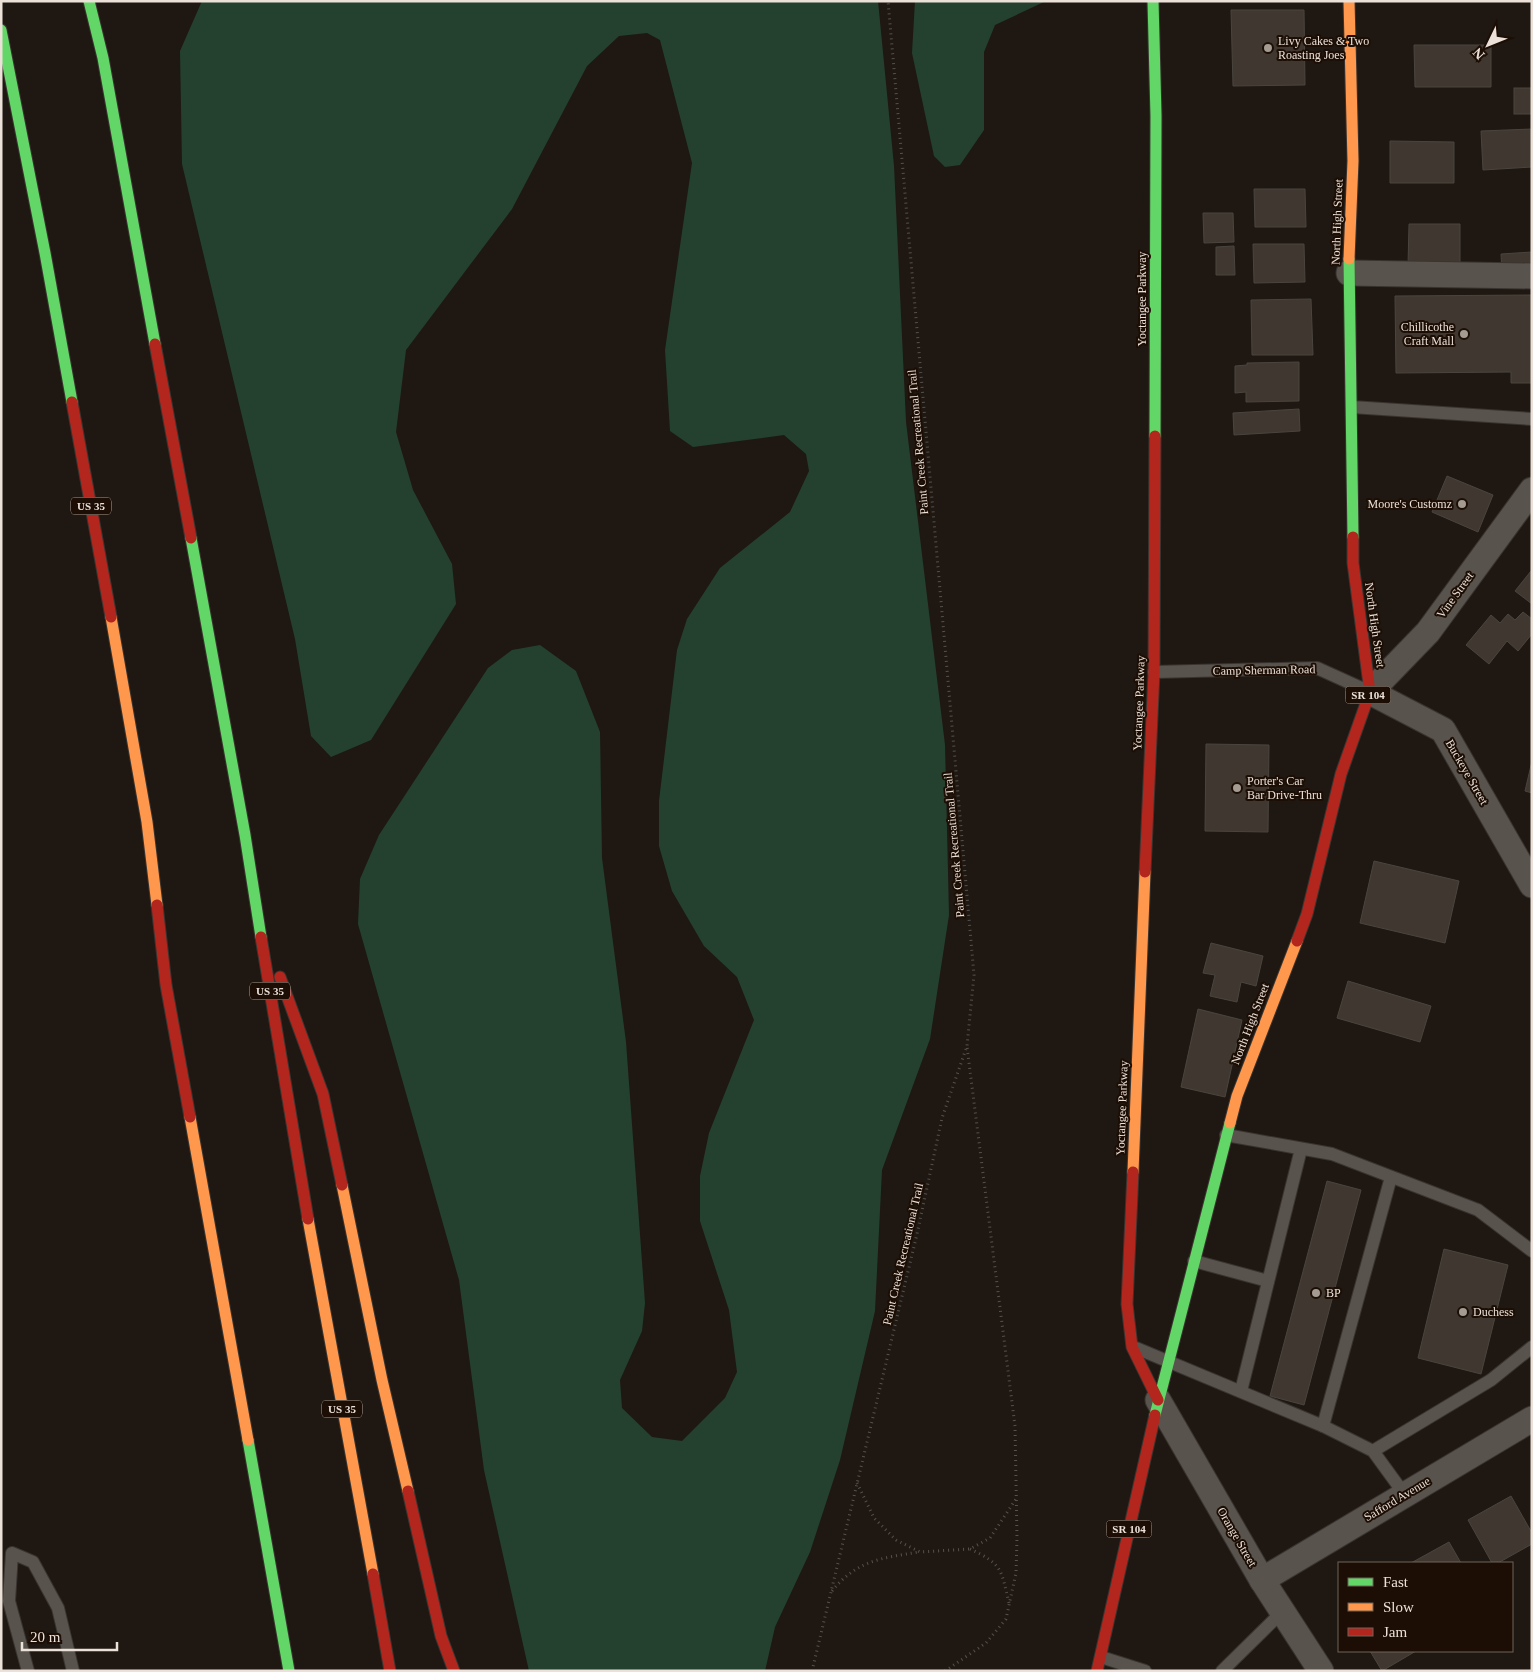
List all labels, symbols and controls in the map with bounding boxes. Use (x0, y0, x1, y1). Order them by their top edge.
north arrow (1463, 20, 1513, 70)
place label: Livy Cakes & Two Roasting Joes (1278, 34, 1369, 62)
marker: Livy Cakes & Two Roasting Joes (1262, 42, 1274, 54)
text: N (1470, 45, 1488, 62)
street label: North High Street (1329, 178, 1346, 265)
street label: Yoctangee Parkway (1135, 251, 1149, 347)
place label: Chillicothe Craft Mall (1401, 320, 1455, 348)
marker: Chillicothe Craft Mall (1458, 328, 1470, 340)
street label: Paint Creek Recreational Trail (905, 368, 931, 515)
place label: Moore's Customz (1368, 497, 1452, 511)
road number: US 35 (71, 498, 111, 514)
marker: Moore's Customz (1456, 498, 1468, 510)
street label: Vine Street (1434, 569, 1477, 621)
street label: North High Street (1362, 581, 1388, 669)
street label: Yoctangee Parkway (1130, 655, 1148, 751)
street label: Camp Sherman Road (1213, 662, 1315, 678)
road number: SR 104 (1346, 686, 1390, 704)
street label: Buckeye Street (1443, 737, 1492, 808)
street label: Paint Creek Recreational Trail (941, 771, 967, 918)
place label: Porter's Car Bar Drive-Thru (1247, 774, 1322, 802)
marker: Porter's Car Bar Drive-Thru (1231, 782, 1243, 794)
street label: North High Street (1228, 981, 1272, 1067)
road number: US 35 (250, 982, 290, 999)
street label: Yoctangee Parkway (1113, 1060, 1131, 1156)
street label: Paint Creek Recreational Trail (880, 1181, 926, 1327)
place label: BP (1326, 1286, 1341, 1300)
marker: BP (1310, 1287, 1322, 1299)
place label: Duchess (1473, 1305, 1514, 1319)
marker: Duchess (1457, 1306, 1469, 1318)
road number: US 35 (322, 1400, 362, 1418)
street label: Safford Avenue (1361, 1474, 1433, 1524)
street label: Orange Street (1214, 1505, 1260, 1570)
road number: SR 104 (1106, 1520, 1152, 1538)
legend (1338, 1562, 1513, 1652)
text: Fast (1383, 1574, 1409, 1590)
text: Slow (1383, 1599, 1414, 1615)
scale bar (22, 1620, 118, 1652)
text: Jam (1383, 1624, 1407, 1640)
text: 20 m (30, 1629, 61, 1645)

